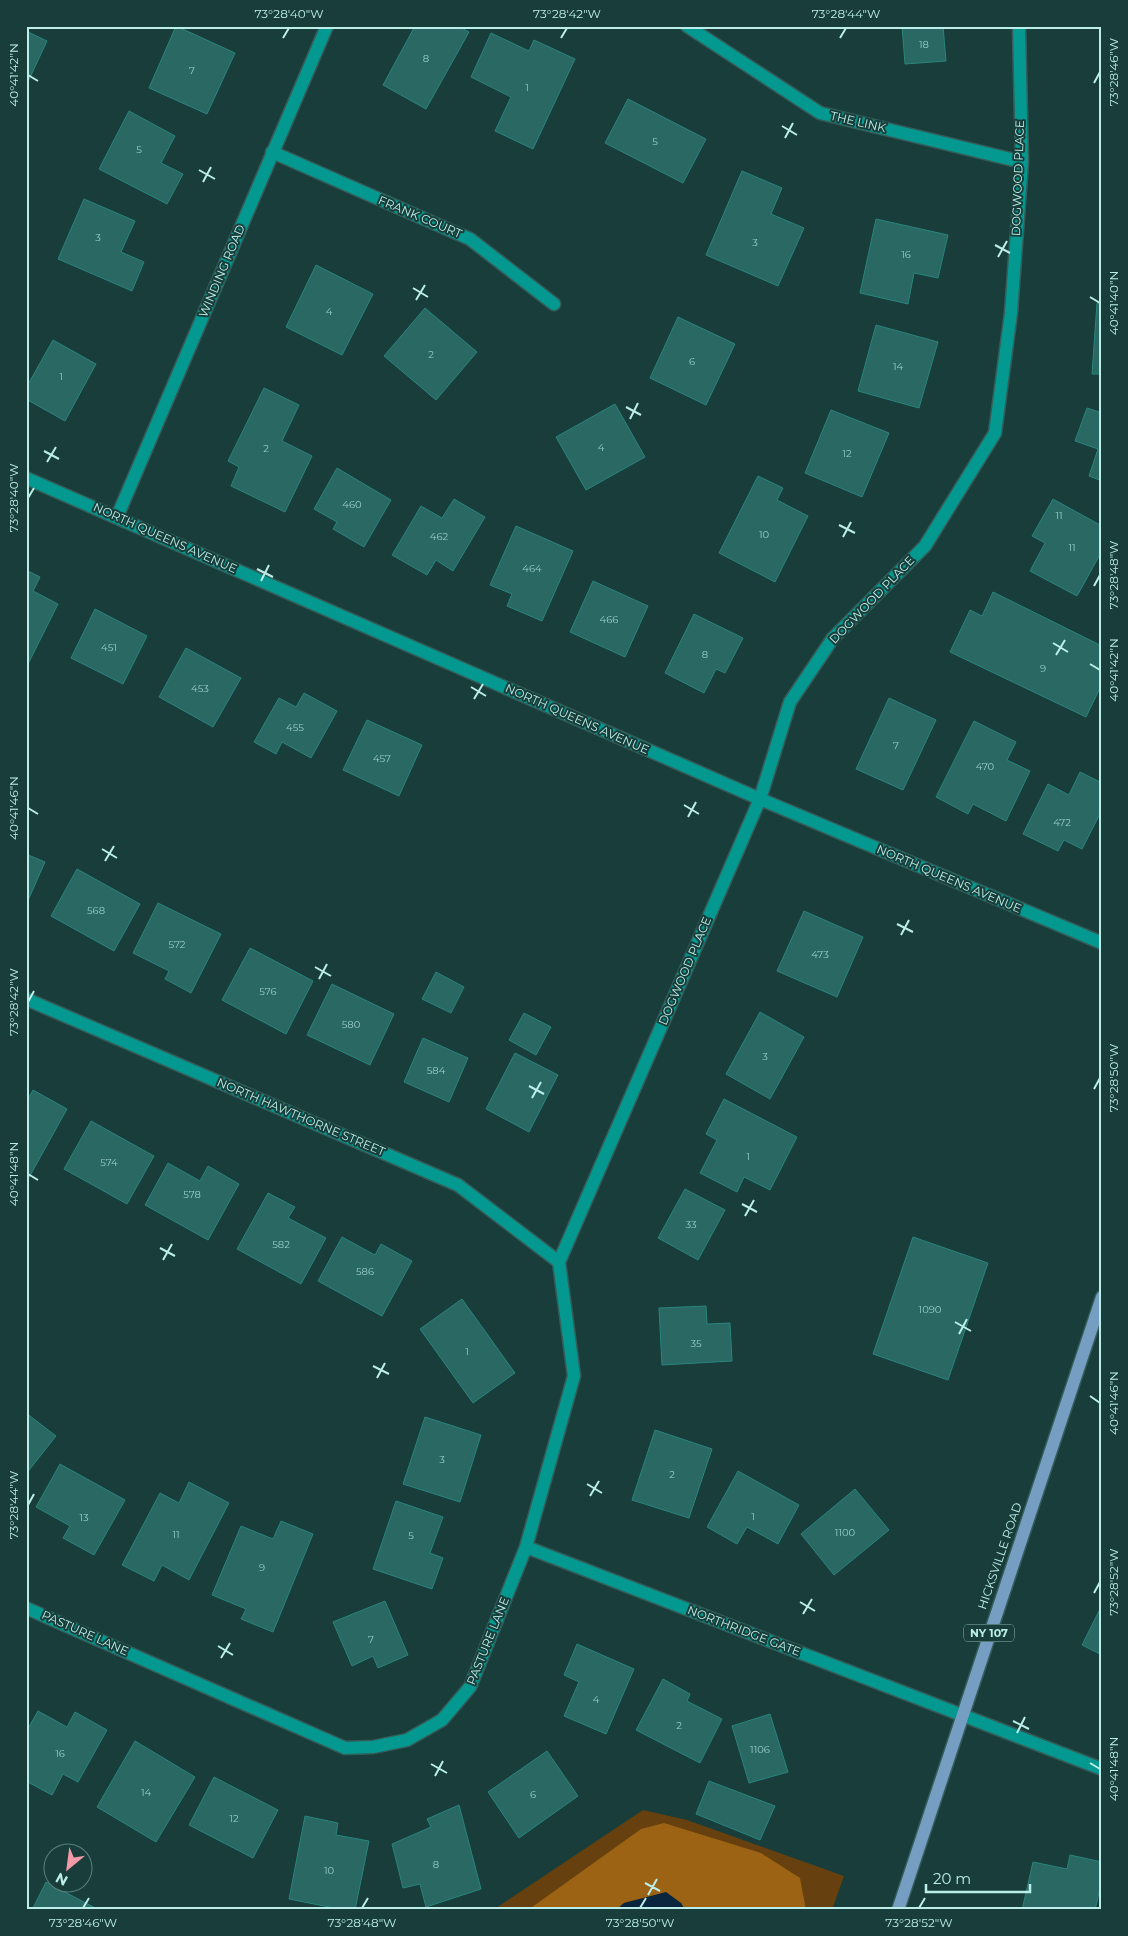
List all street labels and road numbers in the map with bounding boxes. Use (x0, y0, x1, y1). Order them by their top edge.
street label: THE LINK (829, 108, 888, 135)
street label: DOGWOOD PLACE (1008, 120, 1027, 236)
street label: FRANK COURT (376, 192, 464, 241)
street label: WINDING ROAD (195, 222, 248, 319)
street label: NORTH QUEENS AVENUE (91, 499, 239, 576)
street label: DOGWOOD PLACE (826, 553, 917, 647)
street label: NORTH QUEENS AVENUE (503, 680, 651, 757)
street label: NORTH QUEENS AVENUE (875, 841, 1024, 916)
street label: DOGWOOD PLACE (655, 914, 714, 1027)
street label: NORTH HAWTHORNE STREET (215, 1074, 388, 1159)
street label: HICKSVILLE ROAD (974, 1500, 1025, 1611)
street label: PASTURE LANE (463, 1595, 512, 1687)
street label: NORTHRIDGE GATE (685, 1602, 803, 1659)
street label: PASTURE LANE (39, 1607, 131, 1658)
road number: NY 107 (964, 1625, 1014, 1642)

